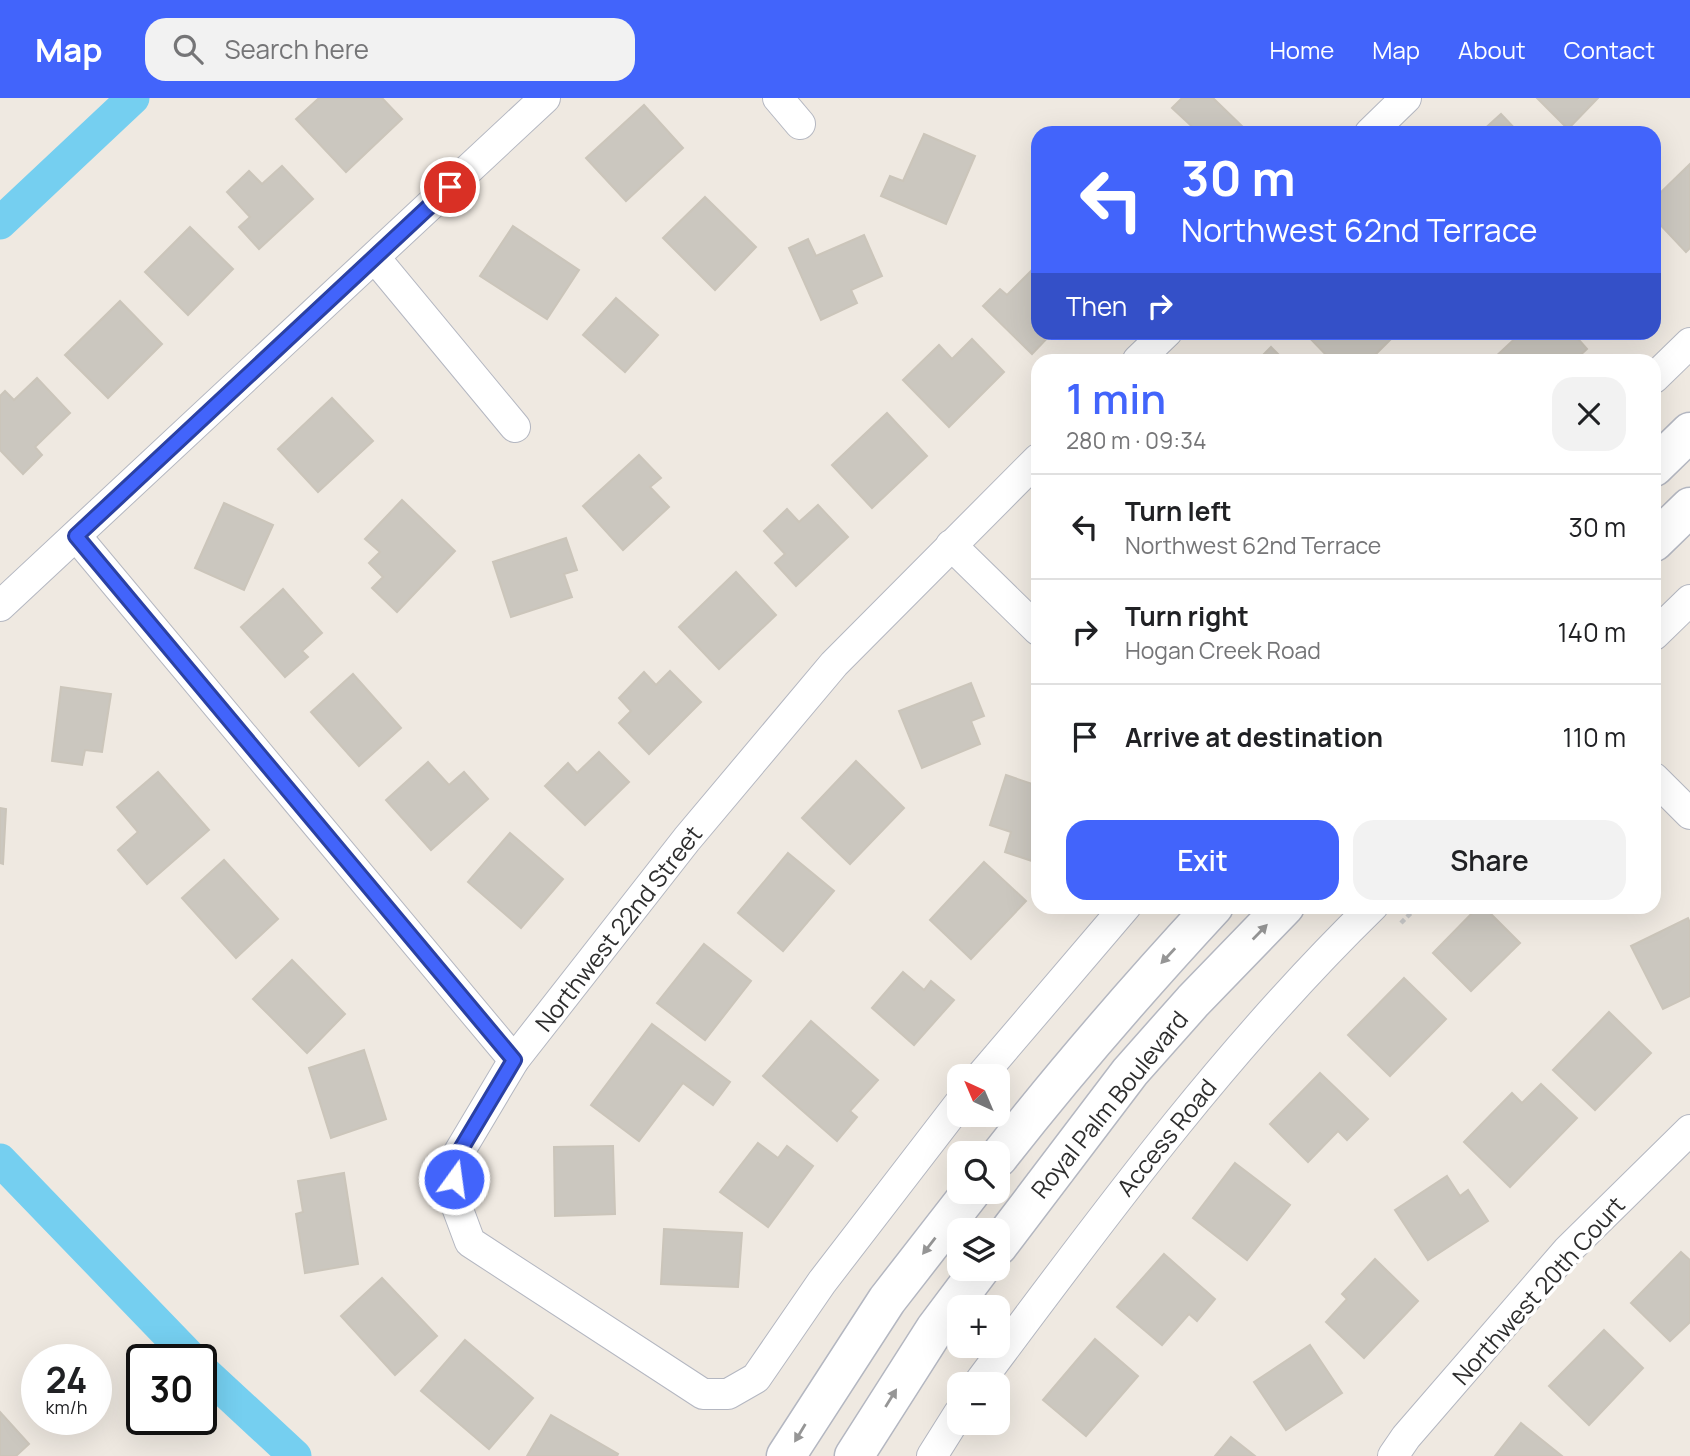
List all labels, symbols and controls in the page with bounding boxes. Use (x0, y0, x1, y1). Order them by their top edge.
search box (145, 18, 635, 81)
text: Map (35, 27, 103, 72)
icon: search (169, 30, 207, 68)
text: Search here (225, 31, 369, 67)
text: Home (1269, 33, 1334, 66)
text: Map (1372, 33, 1420, 66)
text: About (1458, 33, 1526, 66)
text: Contact (1564, 33, 1655, 66)
text: 30 m (1181, 144, 1296, 211)
icon: left (1066, 154, 1157, 245)
pin (420, 157, 480, 217)
icon: arrive (431, 168, 469, 206)
text: Northwest 62nd Terrace (1181, 208, 1538, 252)
icon: right (1141, 287, 1179, 325)
text: Then (1066, 288, 1127, 324)
text: 1 min (1066, 369, 1166, 427)
button: close (1552, 377, 1626, 451)
text: 280 m · 09:34 (1066, 424, 1206, 456)
text: Turn left (1125, 493, 1232, 529)
icon: left (1066, 508, 1104, 546)
text: 30 m (1569, 509, 1626, 545)
text: Northwest 62nd Terrace (1125, 529, 1381, 561)
text: Turn right (1125, 598, 1249, 634)
icon: right (1066, 613, 1104, 651)
text: 140 m (1557, 614, 1626, 650)
text: Hogan Creek Road (1125, 634, 1321, 666)
icon: arrive (1066, 718, 1104, 756)
text: Arrive at destination (1125, 719, 1383, 755)
text: 110 m (1563, 719, 1626, 755)
street label: Northwest 22nd Street (527, 818, 709, 1038)
button: Exit (1066, 820, 1339, 900)
button: Share (1353, 820, 1626, 900)
one-way arrow (1252, 924, 1268, 940)
one-way arrow (1160, 947, 1176, 964)
street label: Royal Palm Boulevard (1023, 1003, 1195, 1205)
north arrow (947, 1064, 1010, 1127)
map controls (947, 1064, 1010, 1435)
street label: Access Road (1109, 1071, 1223, 1203)
button: search (947, 1141, 1010, 1204)
position arrow (417, 1142, 491, 1216)
street label: Northwest 20th Court (1444, 1189, 1632, 1391)
button: layers (947, 1218, 1010, 1281)
one-way arrow (922, 1236, 937, 1254)
button: + (947, 1295, 1010, 1358)
speed limit sign: 30 (126, 1344, 217, 1435)
text: 24 (46, 1356, 87, 1404)
button: − (947, 1372, 1010, 1435)
one-way arrow (884, 1389, 897, 1408)
text: km/h (46, 1395, 87, 1419)
one-way arrow (794, 1423, 807, 1442)

